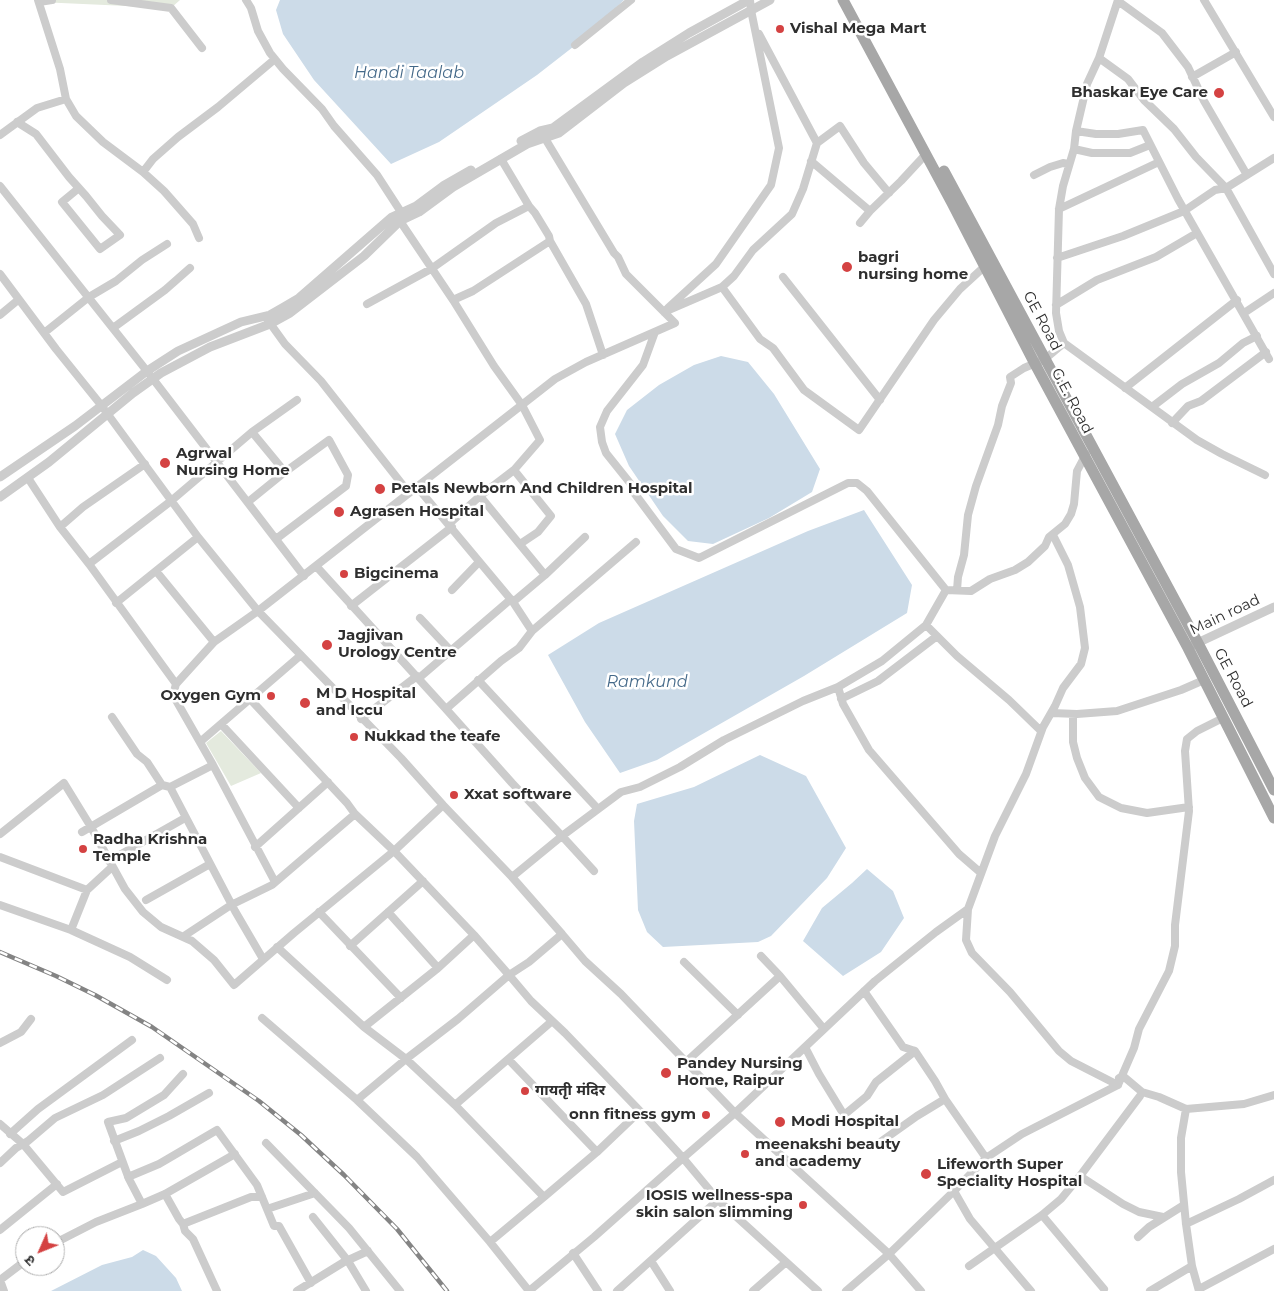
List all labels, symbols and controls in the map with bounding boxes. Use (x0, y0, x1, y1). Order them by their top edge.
place label: Vishal Mega Mart (790, 20, 927, 38)
marker: Vishal Mega Mart (774, 23, 786, 35)
water label: Handi Taalab (354, 63, 464, 83)
place label: Bhaskar Eye Care (1071, 84, 1208, 102)
marker: Bhaskar Eye Care (1212, 86, 1226, 100)
place label: bagri nursing home (858, 249, 968, 284)
marker: bagri nursing home (840, 260, 854, 274)
street label: GE Road (1019, 288, 1065, 354)
street label: G.E. Road (1047, 365, 1097, 437)
place label: Agrwal Nursing Home (176, 445, 290, 480)
marker: Agrwal Nursing Home (158, 456, 172, 470)
place label: Petals Newborn And Children Hospital (391, 480, 693, 498)
marker: Petals Newborn And Children Hospital (373, 482, 387, 496)
place label: Agrasen Hospital (350, 503, 484, 521)
marker: Agrasen Hospital (332, 505, 346, 519)
place label: Bigcinema (354, 565, 439, 583)
marker: Bigcinema (338, 568, 350, 580)
street label: Main road (1187, 591, 1263, 639)
place label: Jagjivan Urology Centre (338, 627, 457, 662)
marker: Jagjivan Urology Centre (320, 638, 334, 652)
street label: GE Road (1210, 645, 1256, 711)
water label: Ramkund (606, 672, 688, 692)
place label: M D Hospital and Iccu (316, 685, 416, 720)
place label: Oxygen Gym (160, 687, 261, 705)
marker: Oxygen Gym (265, 690, 277, 702)
marker: M D Hospital and Iccu (298, 696, 312, 710)
place label: Nukkad the teafe (364, 728, 500, 746)
marker: Nukkad the teafe (348, 731, 360, 743)
place label: Xxat software (464, 786, 572, 804)
marker: Xxat software (448, 789, 460, 801)
place label: Radha Krishna Temple (93, 831, 207, 866)
marker: Radha Krishna Temple (77, 843, 89, 855)
place label: Pandey Nursing Home, Raipur (677, 1055, 803, 1090)
marker: Pandey Nursing Home, Raipur (659, 1066, 673, 1080)
place label: गायतृी मंदिर (535, 1082, 605, 1100)
marker: गायतृी मंदिर (519, 1085, 531, 1097)
place label: onn fitness gym (569, 1106, 696, 1124)
marker: onn fitness gym (700, 1109, 712, 1121)
place label: Modi Hospital (791, 1113, 899, 1131)
marker: Modi Hospital (773, 1115, 787, 1129)
place label: meenakshi beauty and academy (755, 1136, 900, 1171)
marker: meenakshi beauty and academy (739, 1148, 751, 1160)
place label: Lifeworth Super Speciality Hospital (937, 1156, 1082, 1191)
marker: Lifeworth Super Speciality Hospital (919, 1167, 933, 1181)
place label: IOSIS wellness-spa skin salon slimming (636, 1187, 793, 1222)
marker: IOSIS wellness-spa skin salon slimming (797, 1199, 809, 1211)
north arrow (15, 1226, 65, 1276)
text: उ (21, 1252, 39, 1270)

